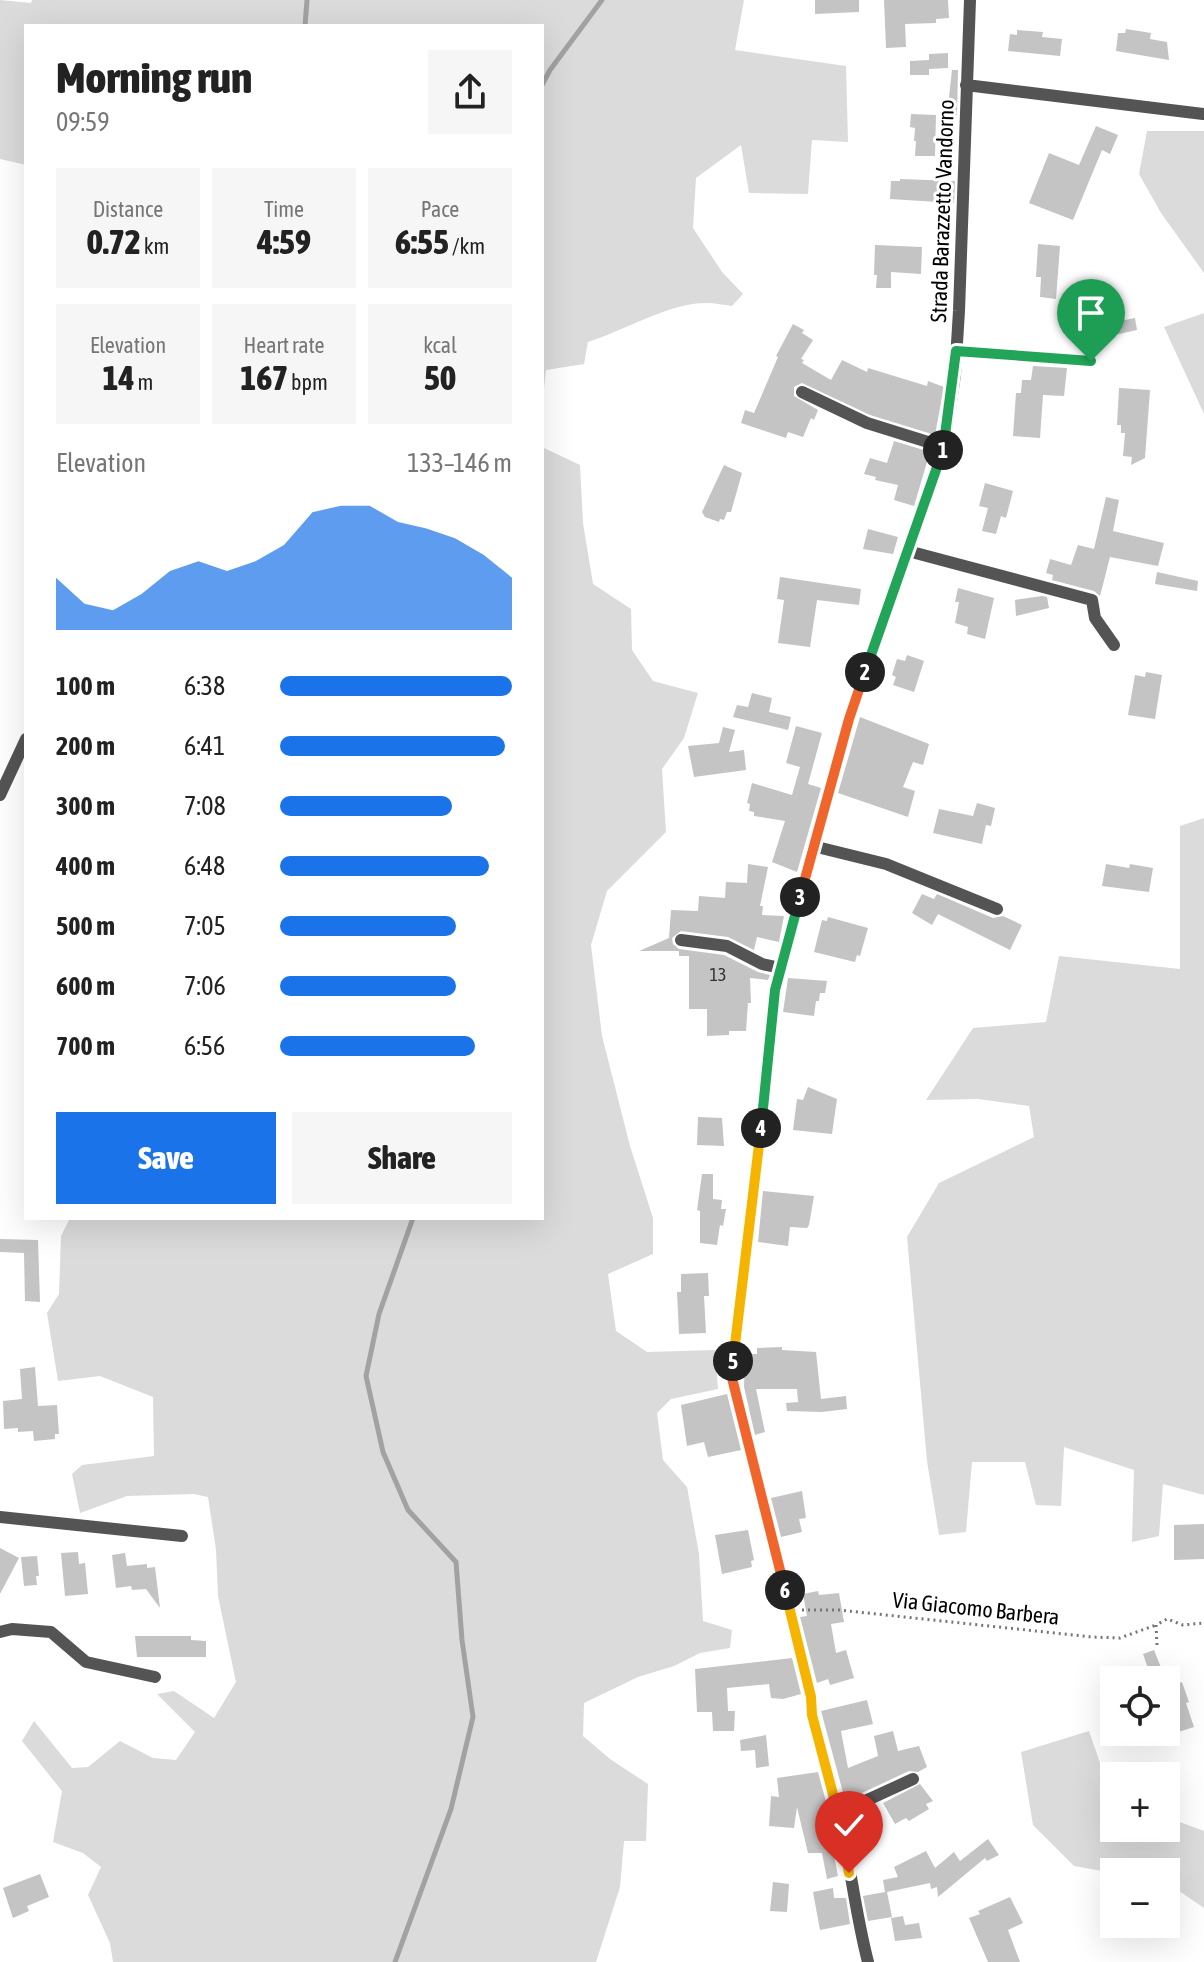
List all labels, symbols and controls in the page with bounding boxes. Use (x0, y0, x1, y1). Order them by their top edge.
button: share (428, 50, 512, 134)
text: Morning run (56, 52, 252, 102)
street label: Strada Barazzetto Vandorno (925, 99, 959, 323)
text: 09:59 (56, 107, 110, 137)
text: Distance (93, 196, 163, 222)
text: Time (264, 196, 304, 222)
text: Pace (421, 196, 459, 222)
text: 0.72 (87, 222, 141, 261)
text: 4:59 (257, 222, 311, 261)
text: 6:55 (395, 222, 449, 261)
text: km (141, 233, 169, 259)
text: /km (449, 233, 485, 259)
pin (1057, 279, 1125, 361)
icon: arrive (1069, 291, 1113, 335)
text: Elevation (90, 332, 166, 358)
text: Heart rate (243, 332, 325, 358)
text: kcal (423, 332, 457, 358)
text: 14 (103, 358, 135, 397)
text: 167 (240, 358, 288, 397)
text: 50 (424, 358, 456, 397)
text: m (135, 369, 153, 395)
text: bpm (288, 369, 328, 395)
pin: 1 (923, 430, 963, 470)
text: 1 (938, 437, 948, 463)
text: Elevation (56, 448, 146, 478)
text: 133–146 m (407, 448, 512, 478)
pin: 2 (845, 652, 885, 692)
text: 2 (860, 659, 870, 685)
text: 100 m (56, 671, 115, 701)
text: 6:38 (184, 671, 225, 701)
text: 200 m (56, 731, 115, 761)
text: 6:41 (184, 731, 225, 761)
text: 300 m (56, 791, 115, 821)
text: 7:08 (184, 791, 226, 821)
text: 400 m (56, 851, 115, 881)
text: 6:48 (184, 851, 225, 881)
pin: 3 (780, 877, 820, 917)
text: 3 (795, 884, 805, 910)
text: 500 m (56, 911, 115, 941)
text: 7:05 (184, 911, 226, 941)
house number: 13 (710, 964, 726, 985)
text: 600 m (56, 971, 115, 1001)
text: 7:06 (184, 971, 226, 1001)
text: 700 m (56, 1031, 115, 1061)
text: 6:56 (184, 1031, 225, 1061)
pin: 4 (741, 1108, 781, 1148)
button: Save (56, 1112, 276, 1204)
button: Share (292, 1112, 512, 1204)
text: 4 (756, 1115, 766, 1141)
pin: 5 (713, 1341, 753, 1381)
text: 5 (728, 1348, 738, 1374)
pin: 6 (765, 1570, 805, 1610)
text: 6 (780, 1577, 790, 1603)
street label: Via Giacomo Barbera (891, 1586, 1061, 1630)
map controls (1100, 1666, 1180, 1938)
button: locate (1100, 1666, 1180, 1746)
button: + (1100, 1762, 1180, 1842)
pin (815, 1791, 883, 1873)
icon: check (827, 1803, 871, 1847)
button: − (1100, 1858, 1180, 1938)

